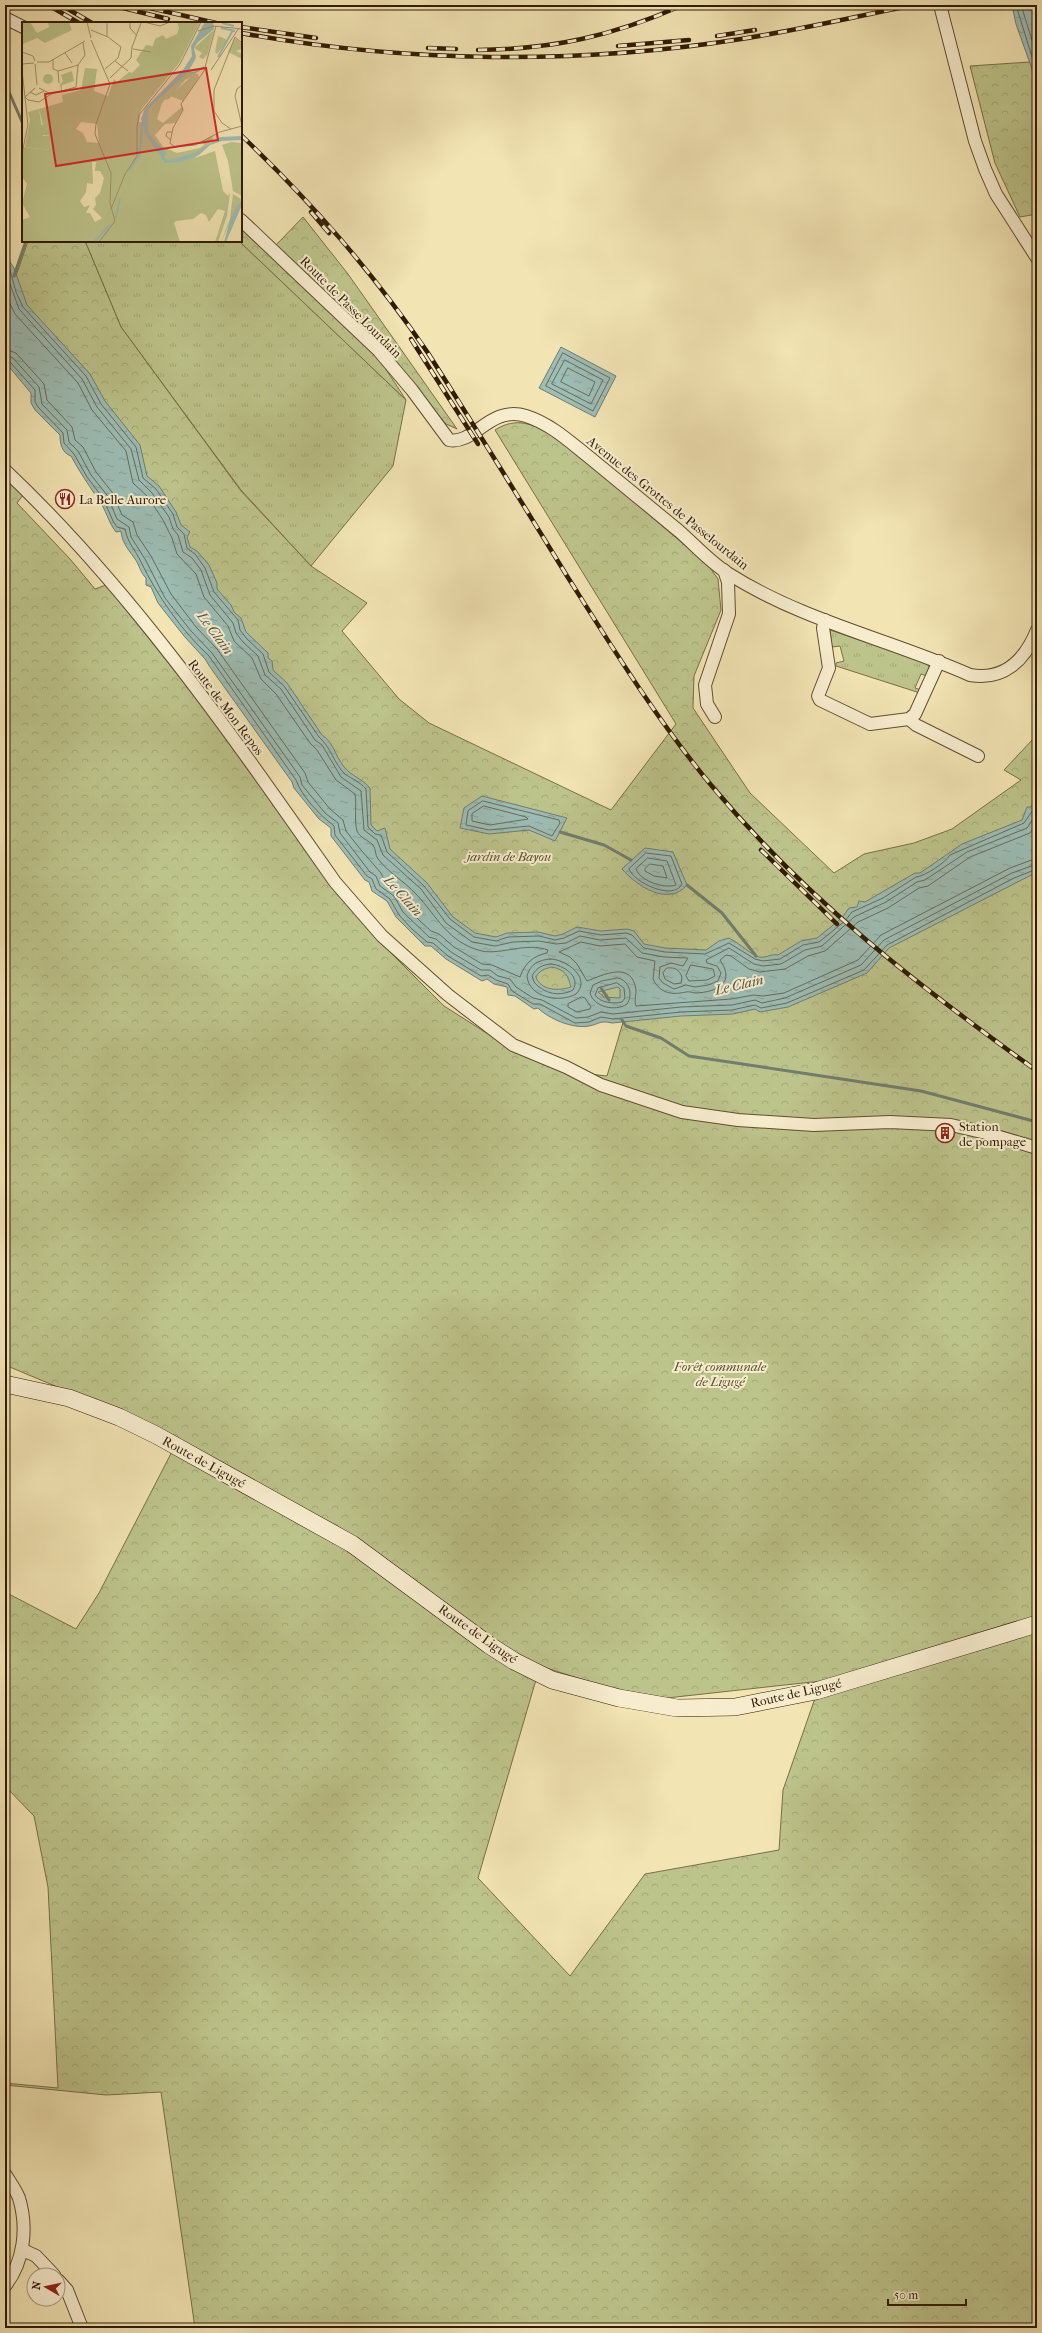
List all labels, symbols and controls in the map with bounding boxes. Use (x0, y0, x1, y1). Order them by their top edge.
inset map (22, 22, 242, 242)
street label: Route de Passe Lourdain (297, 253, 405, 361)
street label: Avenue des Grottes de Passelourdain (583, 433, 752, 573)
restaurant icon: La Belle Aurore (54, 488, 76, 510)
place label: La Belle Aurore (79, 492, 167, 507)
water label: Le Clain (193, 607, 237, 658)
street label: Route de Mon Repos (185, 656, 267, 758)
park label: jardin de Bayou (463, 849, 551, 864)
water label: Le Clain (379, 871, 426, 920)
water label: Le Clain (712, 971, 765, 999)
place label: Station de pompage (959, 1119, 1027, 1149)
building icon: Station de pompage (934, 1122, 956, 1144)
park label: Forêt communale de Ligugé (673, 1359, 767, 1389)
street label: Route de Ligugé (160, 1433, 249, 1491)
street label: Route de Ligugé (436, 1601, 521, 1667)
street label: Route de Ligugé (749, 1675, 843, 1711)
north arrow (26, 2267, 66, 2307)
text: N (30, 2280, 44, 2291)
scale bar (888, 2281, 966, 2307)
text: 50 m (894, 2288, 918, 2302)

